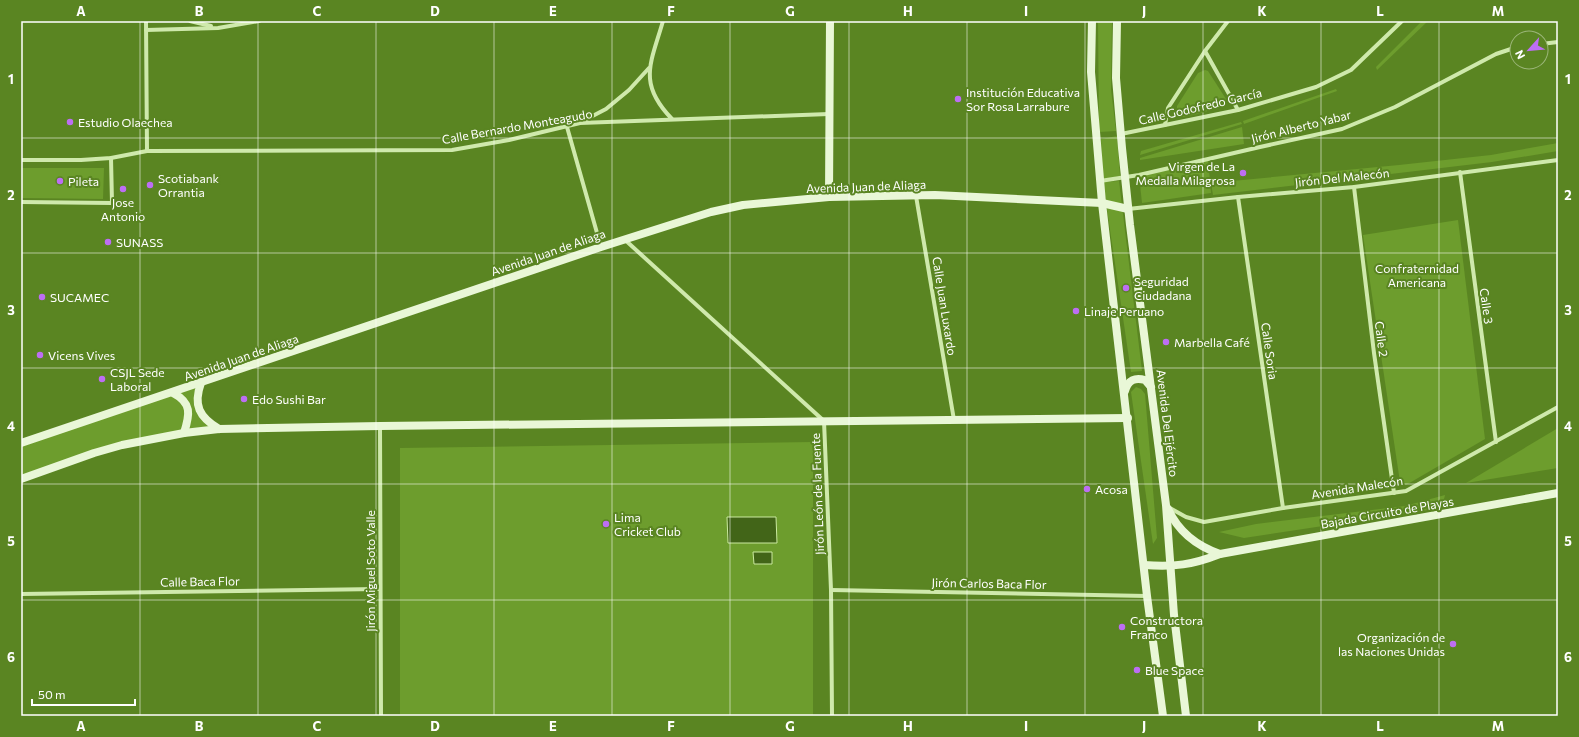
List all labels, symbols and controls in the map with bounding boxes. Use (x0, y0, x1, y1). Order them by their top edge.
text: A (76, 3, 86, 19)
text: B (195, 3, 204, 19)
text: C (313, 3, 322, 19)
text: D (430, 3, 440, 19)
text: E (549, 3, 557, 19)
text: F (667, 3, 675, 19)
text: G (785, 3, 795, 19)
text: H (903, 3, 913, 19)
text: I (1024, 3, 1028, 19)
text: J (1142, 3, 1146, 19)
text: K (1257, 3, 1267, 19)
text: L (1376, 3, 1384, 19)
text: M (1492, 3, 1504, 19)
north arrow (1509, 30, 1549, 70)
text: N (1512, 48, 1527, 61)
text: 1 (8, 71, 14, 87)
text: 1 (1565, 71, 1571, 87)
place label: Institución Educativa Sor Rosa Larrabure (966, 85, 1080, 113)
street label: Calle Godofredo García (1137, 85, 1263, 127)
marker: Institución Educativa Sor Rosa Larrabure (953, 94, 963, 104)
street label: Calle Bernardo Monteagudo (441, 106, 593, 146)
street label: Jirón Alberto Yabar (1250, 107, 1353, 146)
place label: Estudio Olaechea (78, 115, 173, 129)
marker: Estudio Olaechea (65, 117, 75, 127)
place label: Virgen de La Medalla Milagrosa (1136, 159, 1235, 187)
street label: Jirón Del Malecón (1294, 165, 1390, 190)
marker: Virgen de La Medalla Milagrosa (1238, 168, 1248, 178)
place label: Scotiabank Orrantia (158, 171, 220, 199)
place label: Pileta (68, 174, 99, 188)
marker: Pileta (55, 176, 65, 186)
street label: Avenida Juan de Aliaga (806, 177, 926, 196)
marker: Scotiabank Orrantia (145, 180, 155, 190)
marker: Jose Antonio (118, 184, 128, 194)
text: 2 (7, 187, 15, 203)
text: 2 (1564, 187, 1572, 203)
place label: Jose Antonio (101, 195, 145, 223)
street label: Avenida Juan de Aliaga (489, 226, 607, 279)
place label: SUNASS (116, 235, 163, 249)
marker: SUNASS (103, 237, 113, 247)
street label: Calle Juan Luxardo (929, 256, 960, 357)
park label: Confraternidad Americana (1375, 261, 1459, 289)
place label: Seguridad Ciudadana (1134, 274, 1192, 302)
marker: Seguridad Ciudadana (1121, 283, 1131, 293)
street label: Calle 3 (1478, 287, 1496, 325)
place label: SUCAMEC (50, 290, 109, 304)
marker: SUCAMEC (37, 292, 47, 302)
text: 3 (7, 302, 15, 318)
text: 3 (1564, 302, 1572, 318)
place label: Linaje Peruano (1084, 304, 1164, 318)
marker: Linaje Peruano (1071, 306, 1081, 316)
street label: Calle 2 (1373, 320, 1391, 358)
street label: Calle Soria (1259, 322, 1281, 380)
street label: Avenida Juan de Aliaga (182, 331, 300, 384)
place label: Marbella Café (1174, 335, 1250, 349)
marker: Marbella Café (1161, 337, 1171, 347)
place label: Vicens Vives (48, 348, 115, 362)
marker: Vicens Vives (35, 350, 45, 360)
place label: CSJL Sede Laboral (110, 365, 165, 393)
street label: Avenida Del Ejército (1154, 368, 1182, 478)
marker: CSJL Sede Laboral (97, 374, 107, 384)
place label: Edo Sushi Bar (252, 392, 326, 406)
marker: Edo Sushi Bar (239, 394, 249, 404)
text: 4 (7, 418, 15, 434)
text: 4 (1564, 418, 1572, 434)
street label: Jirón León de la Fuente (808, 433, 827, 555)
street label: Avenida Malecón (1310, 473, 1404, 501)
place label: Acosa (1095, 482, 1128, 496)
marker: Acosa (1082, 484, 1092, 494)
street label: Bajada Circuito de Playas (1319, 493, 1455, 531)
street label: Jirón Miguel Soto Valle (363, 510, 378, 632)
place label: Lima Cricket Club (614, 510, 681, 538)
marker: Lima Cricket Club (601, 519, 611, 529)
text: 5 (7, 533, 15, 549)
text: 5 (1564, 533, 1572, 549)
street label: Calle Baca Flor (160, 573, 240, 589)
street label: Jirón Carlos Baca Flor (931, 575, 1047, 592)
place label: Constructora Franco (1130, 613, 1203, 641)
marker: Constructora Franco (1117, 622, 1127, 632)
place label: Organización de las Naciones Unidas (1338, 630, 1445, 658)
marker: Organización de las Naciones Unidas (1448, 639, 1458, 649)
text: 6 (7, 649, 15, 665)
text: 6 (1564, 649, 1572, 665)
place label: Blue Space (1145, 663, 1204, 677)
marker: Blue Space (1132, 665, 1142, 675)
scale bar (32, 681, 135, 707)
text: 50 m (38, 687, 66, 701)
text: A (76, 718, 86, 734)
text: B (195, 718, 204, 734)
text: C (313, 718, 322, 734)
text: D (430, 718, 440, 734)
text: E (549, 718, 557, 734)
text: F (667, 718, 675, 734)
text: G (785, 718, 795, 734)
text: H (903, 718, 913, 734)
text: I (1024, 718, 1028, 734)
text: J (1142, 718, 1146, 734)
text: K (1257, 718, 1267, 734)
text: L (1376, 718, 1384, 734)
text: M (1492, 718, 1504, 734)

